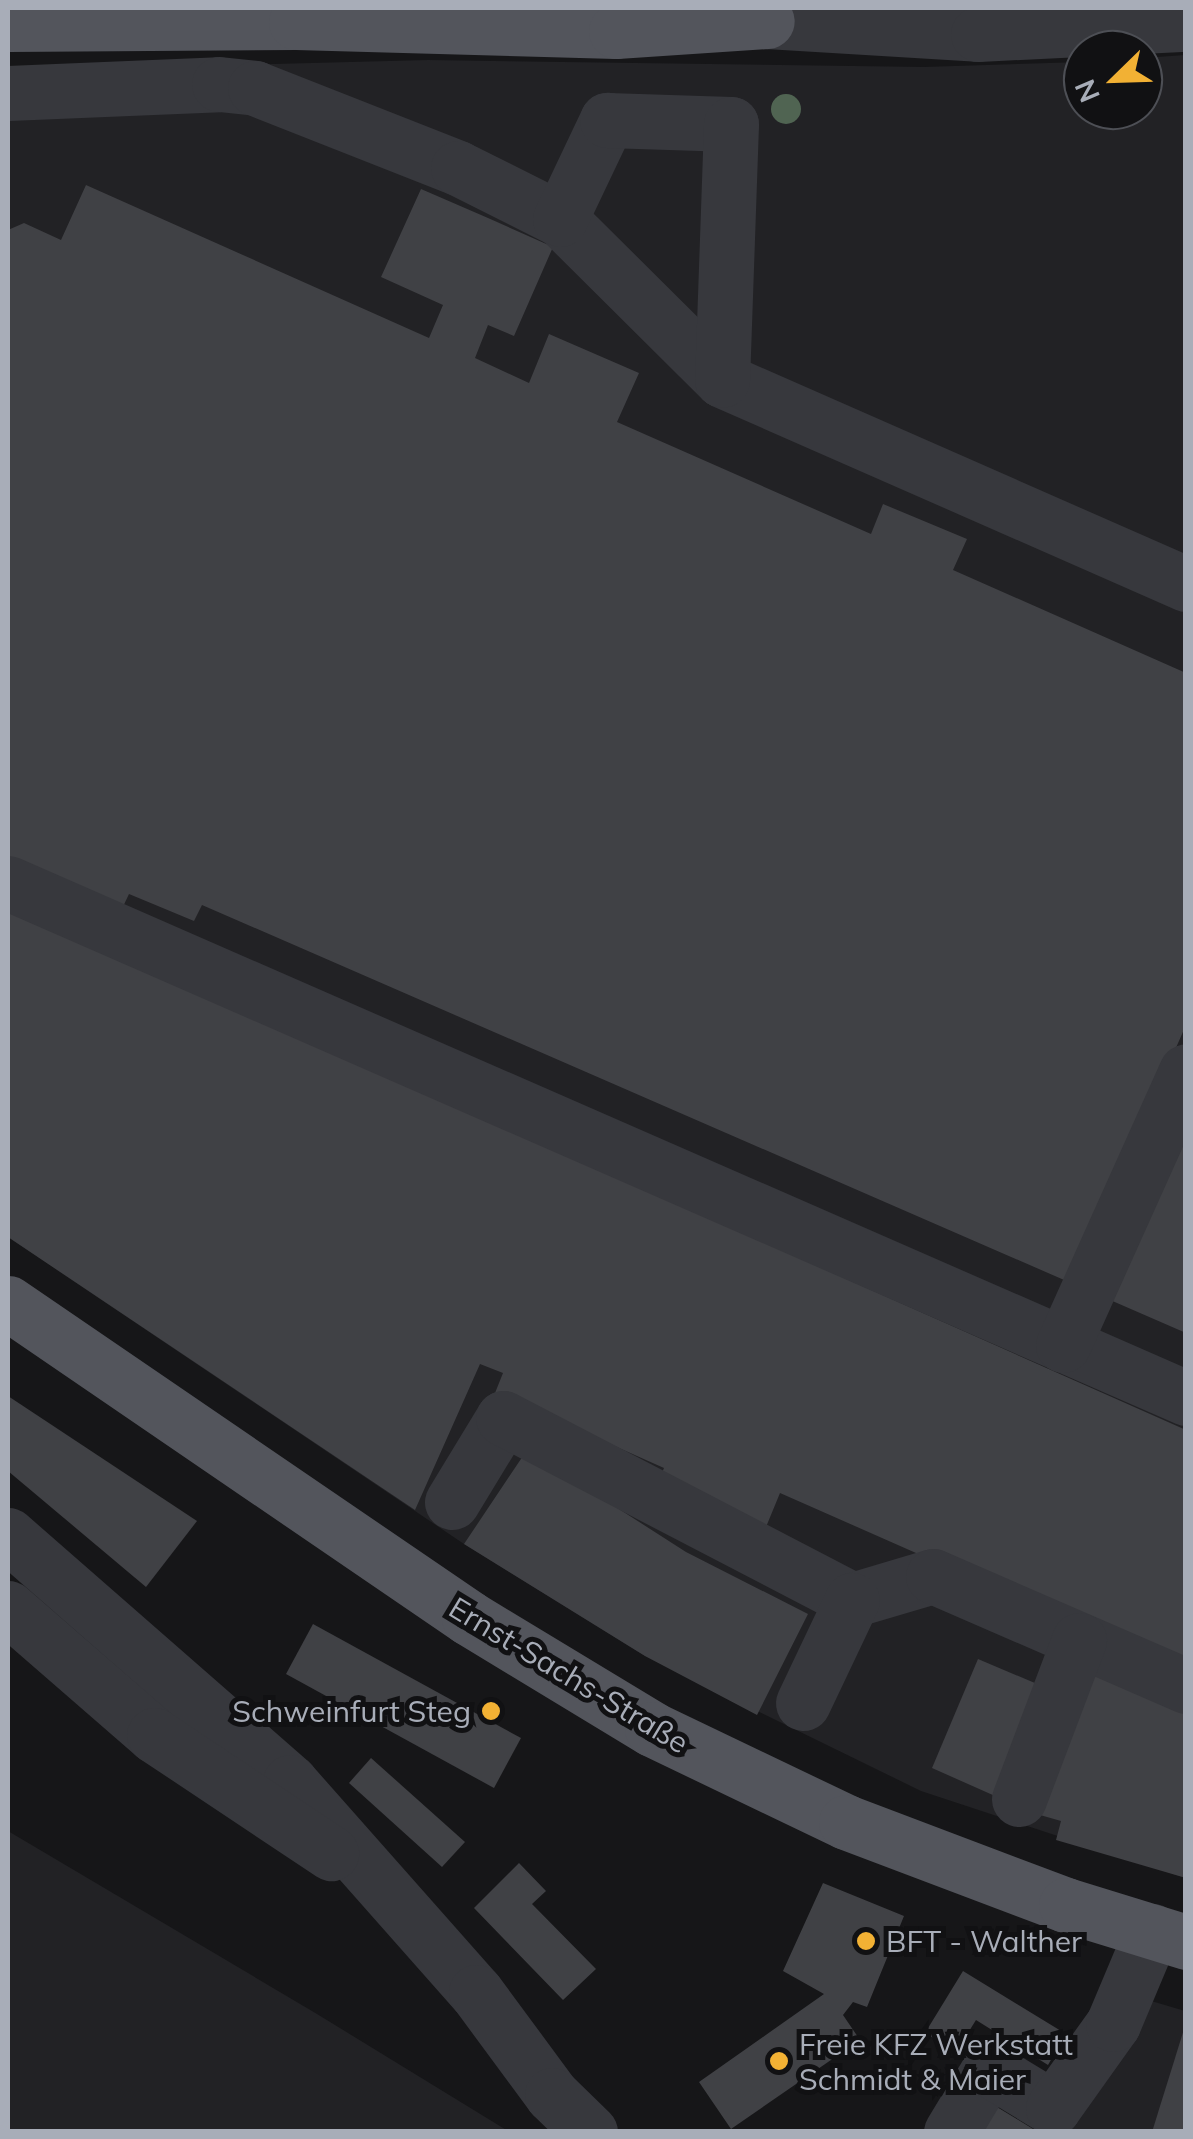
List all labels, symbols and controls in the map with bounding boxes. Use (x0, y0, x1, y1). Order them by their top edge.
north arrow (1063, 30, 1163, 130)
text: N (1067, 75, 1107, 108)
street label: Ernst-Sachs-Straße (443, 1589, 695, 1761)
place label: Schweinfurt Steg (232, 1693, 471, 1729)
marker: Schweinfurt Steg (480, 1700, 502, 1722)
place label: BFT - Walther (886, 1923, 1082, 1959)
marker: BFT - Walther (855, 1930, 877, 1952)
place label: Freie KFZ Werkstatt Schmidt & Maier (799, 2026, 1073, 2096)
marker: Freie KFZ Werkstatt Schmidt & Maier (768, 2050, 790, 2072)

